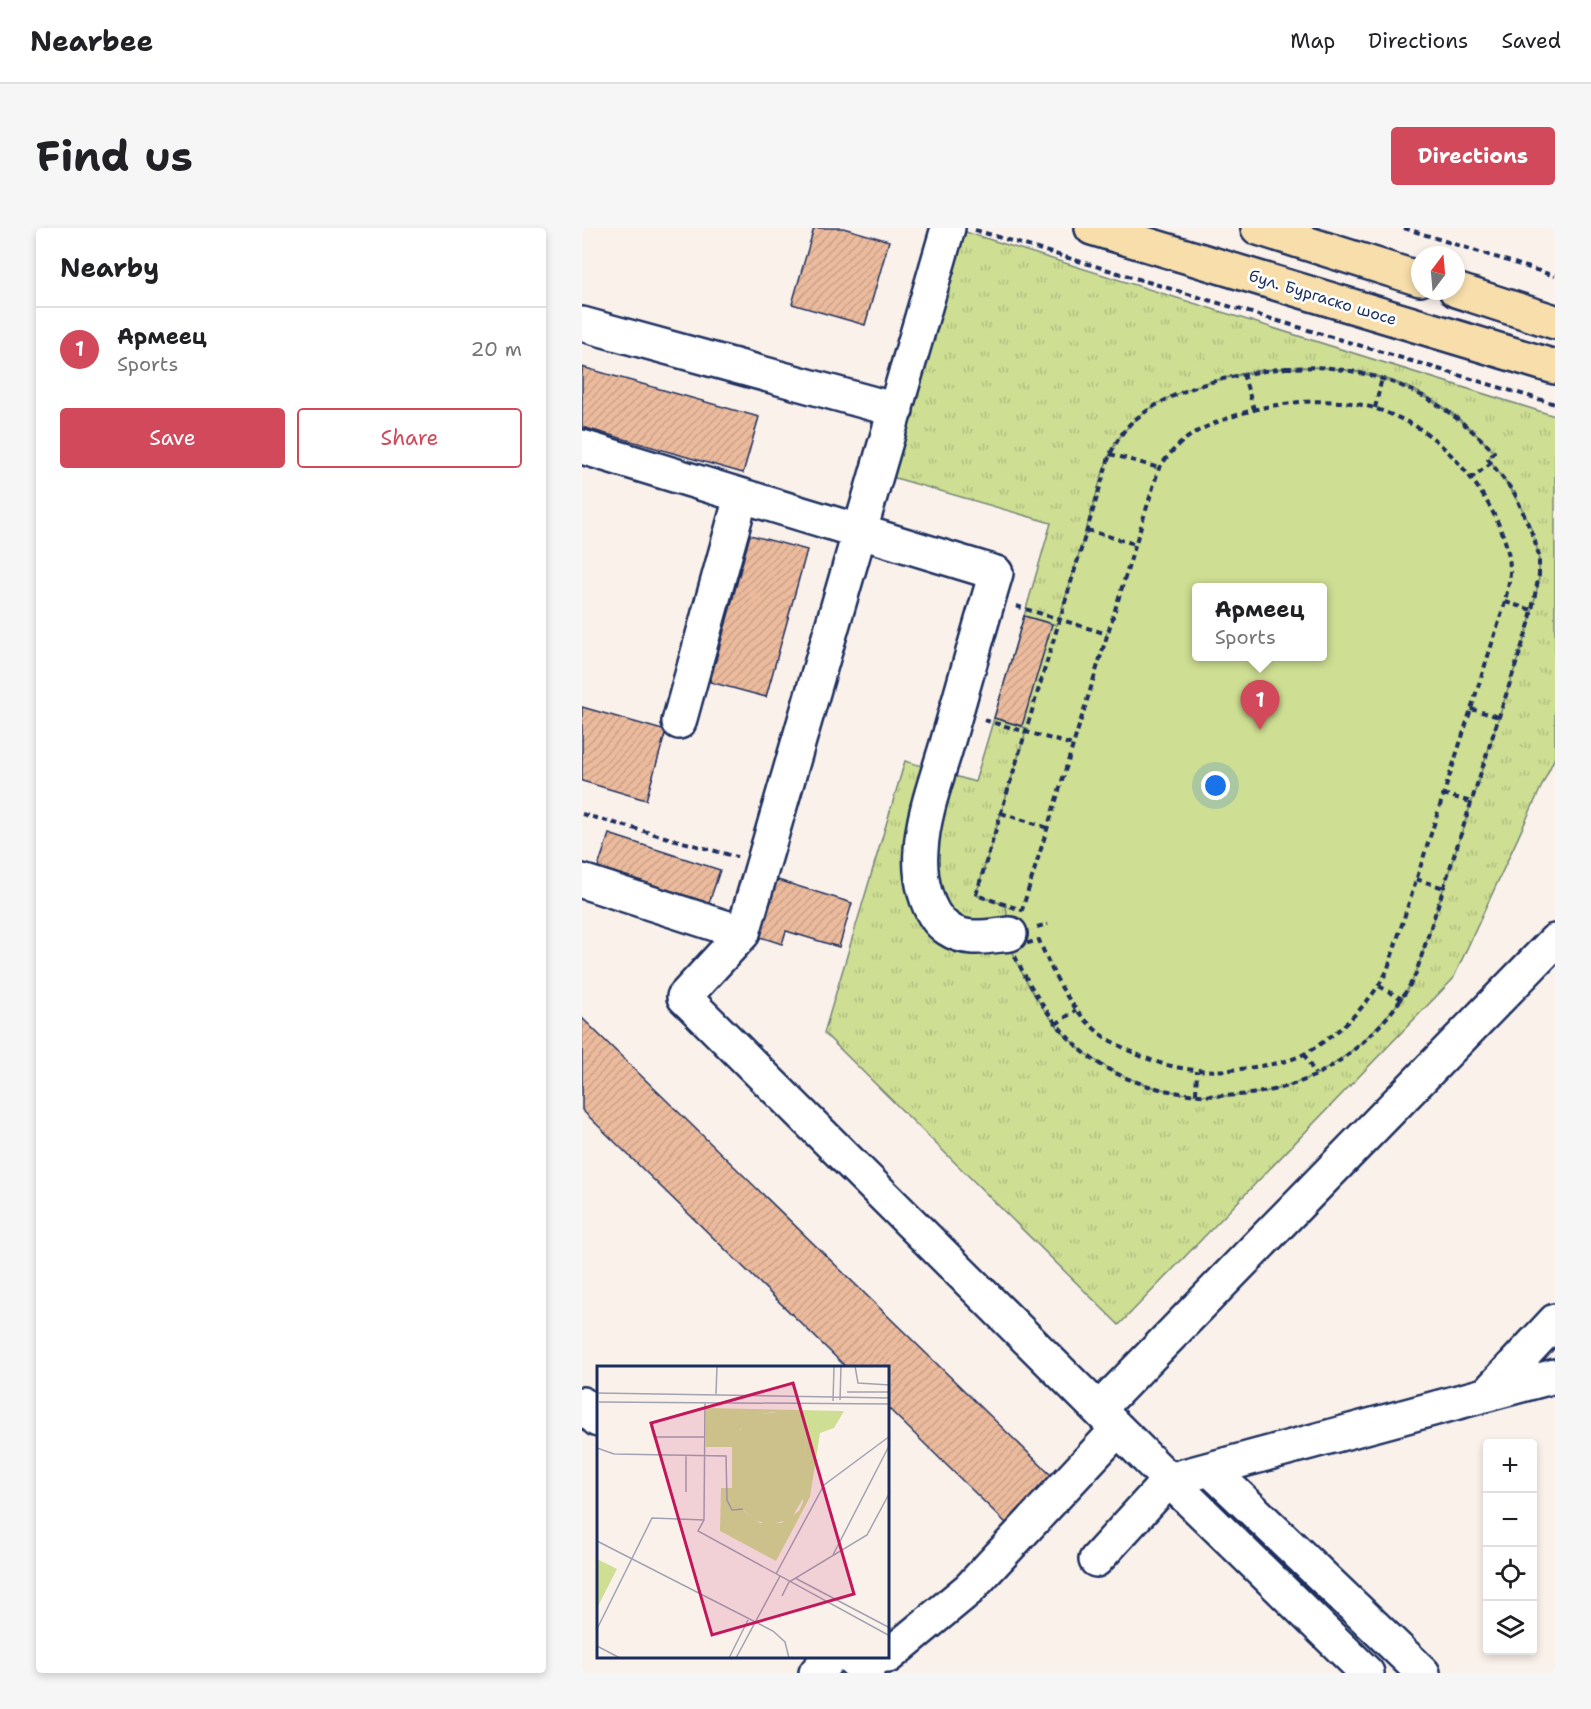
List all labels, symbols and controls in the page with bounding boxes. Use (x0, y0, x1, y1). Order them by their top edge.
text: Nearbee (30, 22, 153, 60)
text: Map (1290, 27, 1335, 55)
text: Directions (1368, 27, 1468, 55)
text: Saved (1501, 27, 1561, 55)
button: Directions (1391, 127, 1555, 185)
text: Find us (36, 128, 193, 184)
north arrow (1411, 246, 1465, 300)
text: Nearby (60, 250, 159, 285)
street label: бул. Бургаско шосе (1246, 265, 1399, 330)
text: Армеец (117, 322, 207, 351)
text: 1 (75, 336, 84, 362)
text: 20 m (471, 336, 522, 362)
text: Sports (117, 351, 178, 377)
button: Save (60, 408, 285, 468)
button: Share (297, 408, 522, 468)
popup (1192, 583, 1327, 661)
text: Армеец (1215, 595, 1304, 624)
text: Sports (1215, 624, 1276, 650)
pin: 1 (1240, 680, 1280, 730)
your location (1201, 771, 1230, 800)
inset map (597, 1366, 890, 1658)
map controls (1483, 1439, 1537, 1655)
button: + (1483, 1439, 1537, 1493)
button: − (1483, 1493, 1537, 1547)
button: locate (1483, 1547, 1537, 1601)
button: layers (1483, 1601, 1537, 1655)

